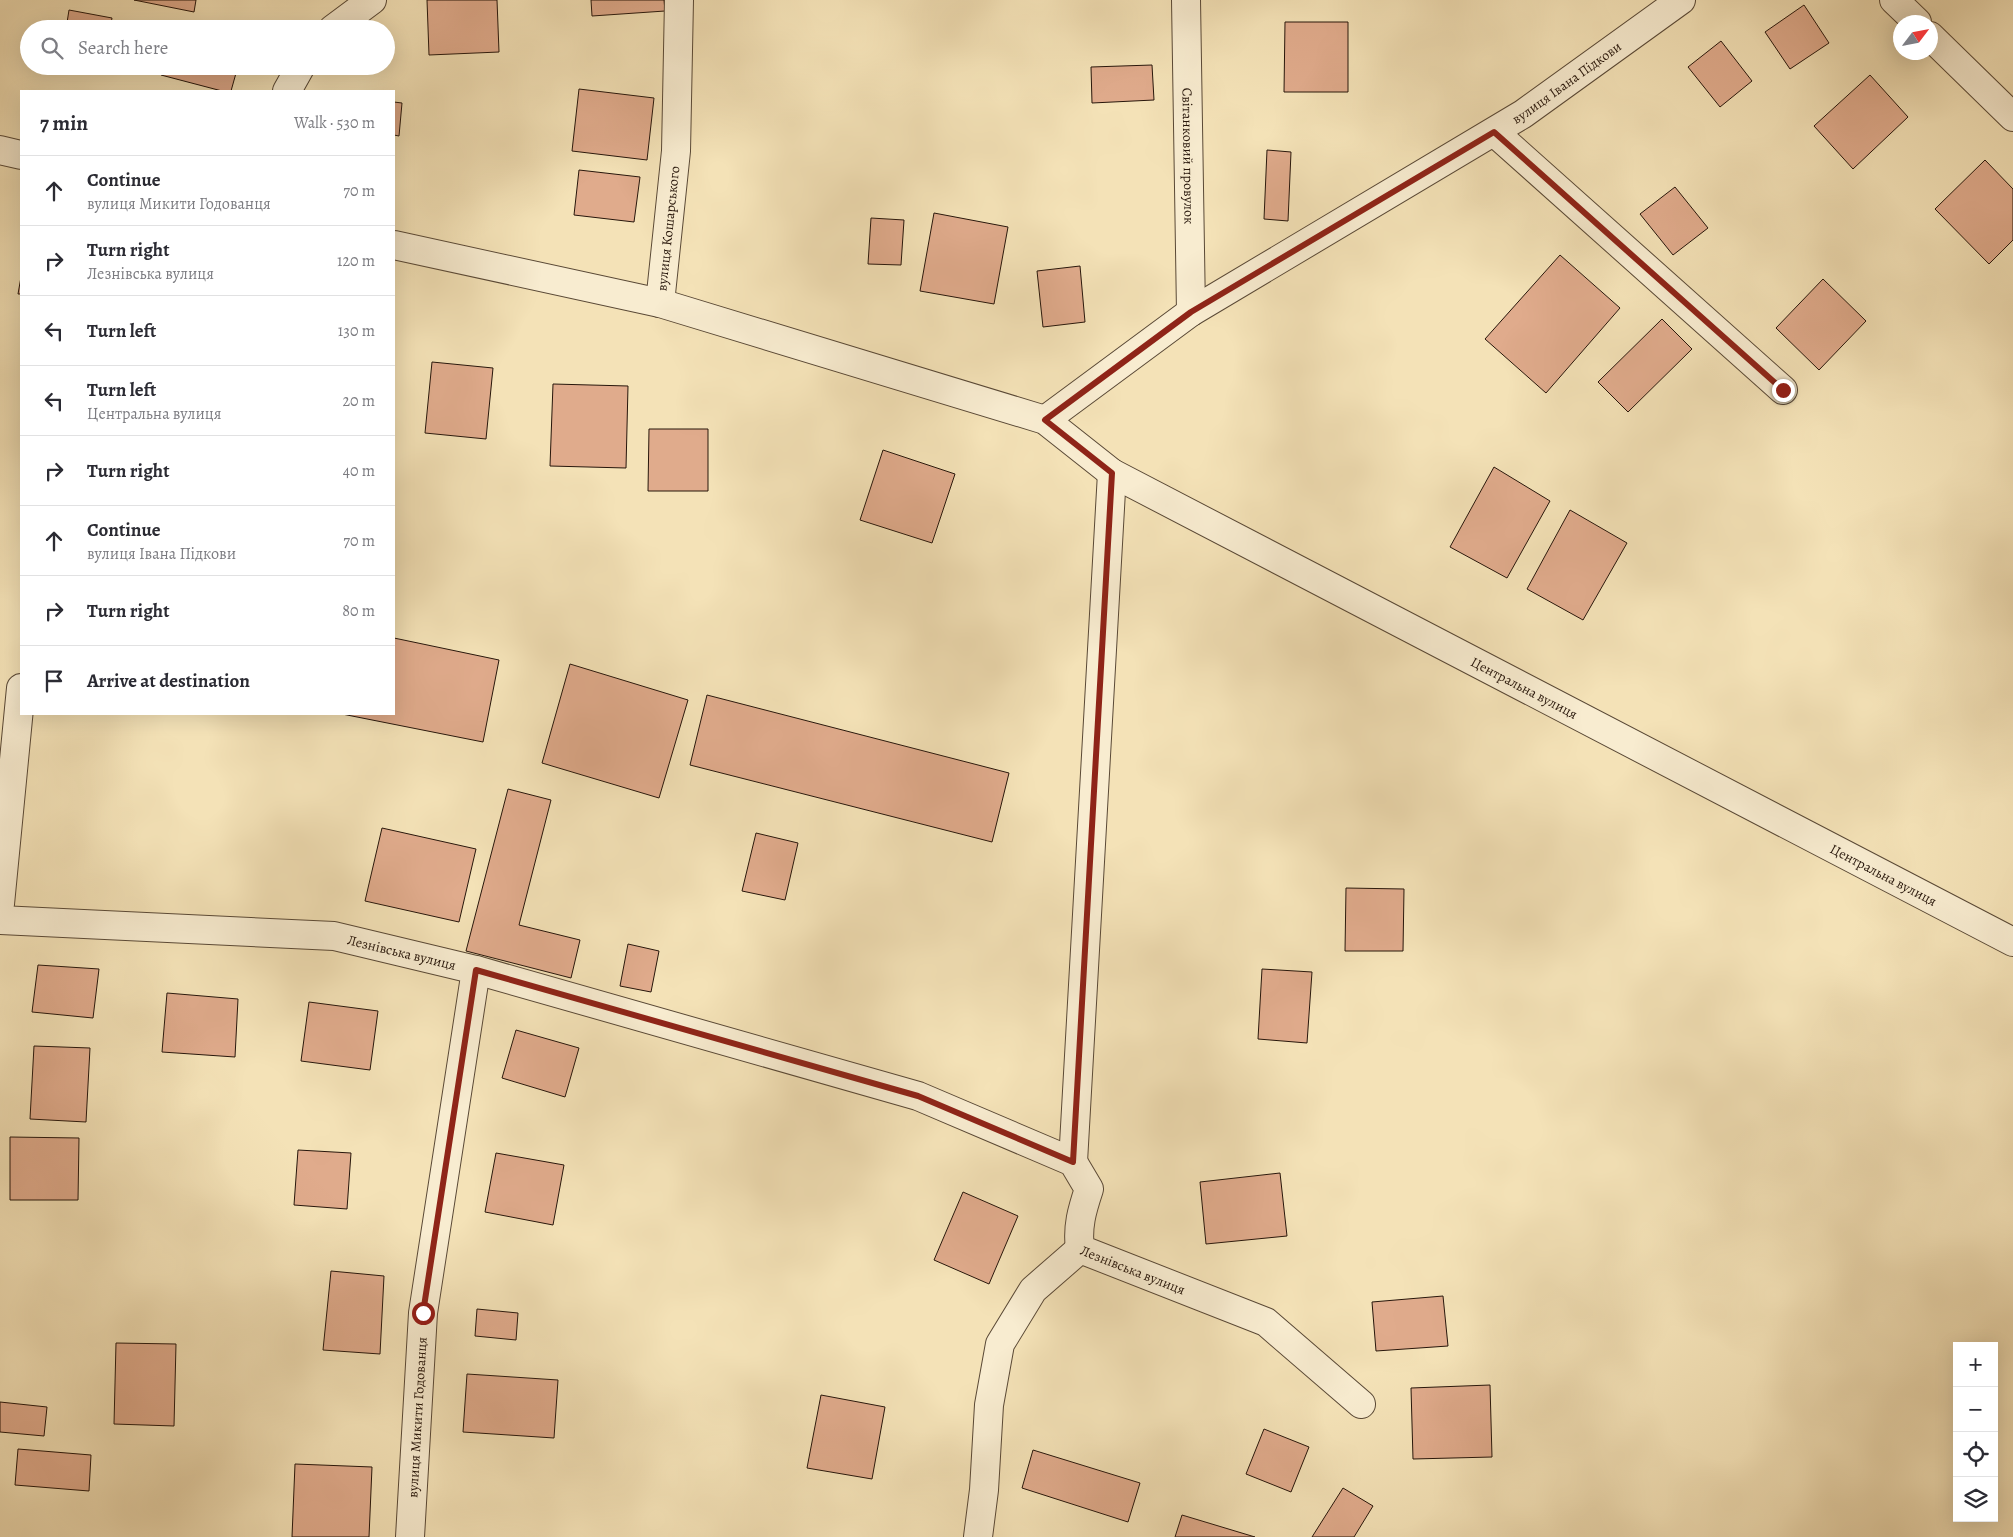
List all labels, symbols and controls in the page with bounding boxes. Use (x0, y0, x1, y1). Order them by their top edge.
north arrow (1893, 15, 1938, 60)
search box (20, 20, 395, 75)
icon: search (38, 34, 66, 62)
text: Search here (78, 35, 168, 61)
street label: вулиця Івана Підкови (1508, 37, 1625, 128)
street label: Світанковий провулок (1178, 88, 1199, 224)
text: 7 min (40, 109, 88, 137)
text: Walk · 530 m (294, 112, 375, 134)
street label: вулиця Кошарського (652, 165, 684, 292)
text: Continue (87, 167, 161, 193)
icon: ahead (40, 177, 68, 205)
text: 70 m (343, 180, 375, 202)
text: вулиця Микити Годованця (87, 193, 271, 215)
text: Turn right (87, 237, 169, 263)
icon: right (40, 247, 68, 275)
text: 120 m (337, 250, 375, 272)
text: Лезнівська вулиця (87, 263, 214, 285)
icon: left (40, 317, 68, 345)
text: Turn left (87, 318, 156, 344)
text: 130 m (338, 320, 375, 342)
text: Turn left (87, 377, 156, 403)
route end (1772, 379, 1795, 402)
icon: left (40, 387, 68, 415)
text: 20 m (342, 390, 375, 412)
text: Центральна вулиця (87, 403, 221, 425)
icon: right (40, 457, 68, 485)
text: Turn right (87, 458, 169, 484)
text: 40 m (343, 460, 375, 482)
text: Continue (87, 517, 161, 543)
icon: ahead (40, 527, 68, 555)
text: 70 m (343, 530, 375, 552)
text: вулиця Івана Підкови (87, 543, 236, 565)
icon: right (40, 597, 68, 625)
text: Turn right (87, 598, 169, 624)
text: 80 m (342, 600, 375, 622)
street label: Центральна вулиця (1468, 652, 1581, 723)
icon: arrive (40, 667, 68, 695)
text: Arrive at destination (87, 668, 250, 694)
street label: Центральна вулиця (1827, 839, 1941, 910)
street label: Лезнівська вулиця (345, 930, 458, 974)
street label: Лезнівська вулиця (1078, 1241, 1188, 1299)
route start (412, 1302, 435, 1325)
street label: вулиця Микити Годованця (403, 1336, 431, 1498)
map controls (1953, 1342, 1998, 1522)
button: + (1953, 1342, 1998, 1387)
button: − (1953, 1387, 1998, 1432)
button: locate (1953, 1432, 1998, 1477)
button: layers (1953, 1477, 1998, 1522)

